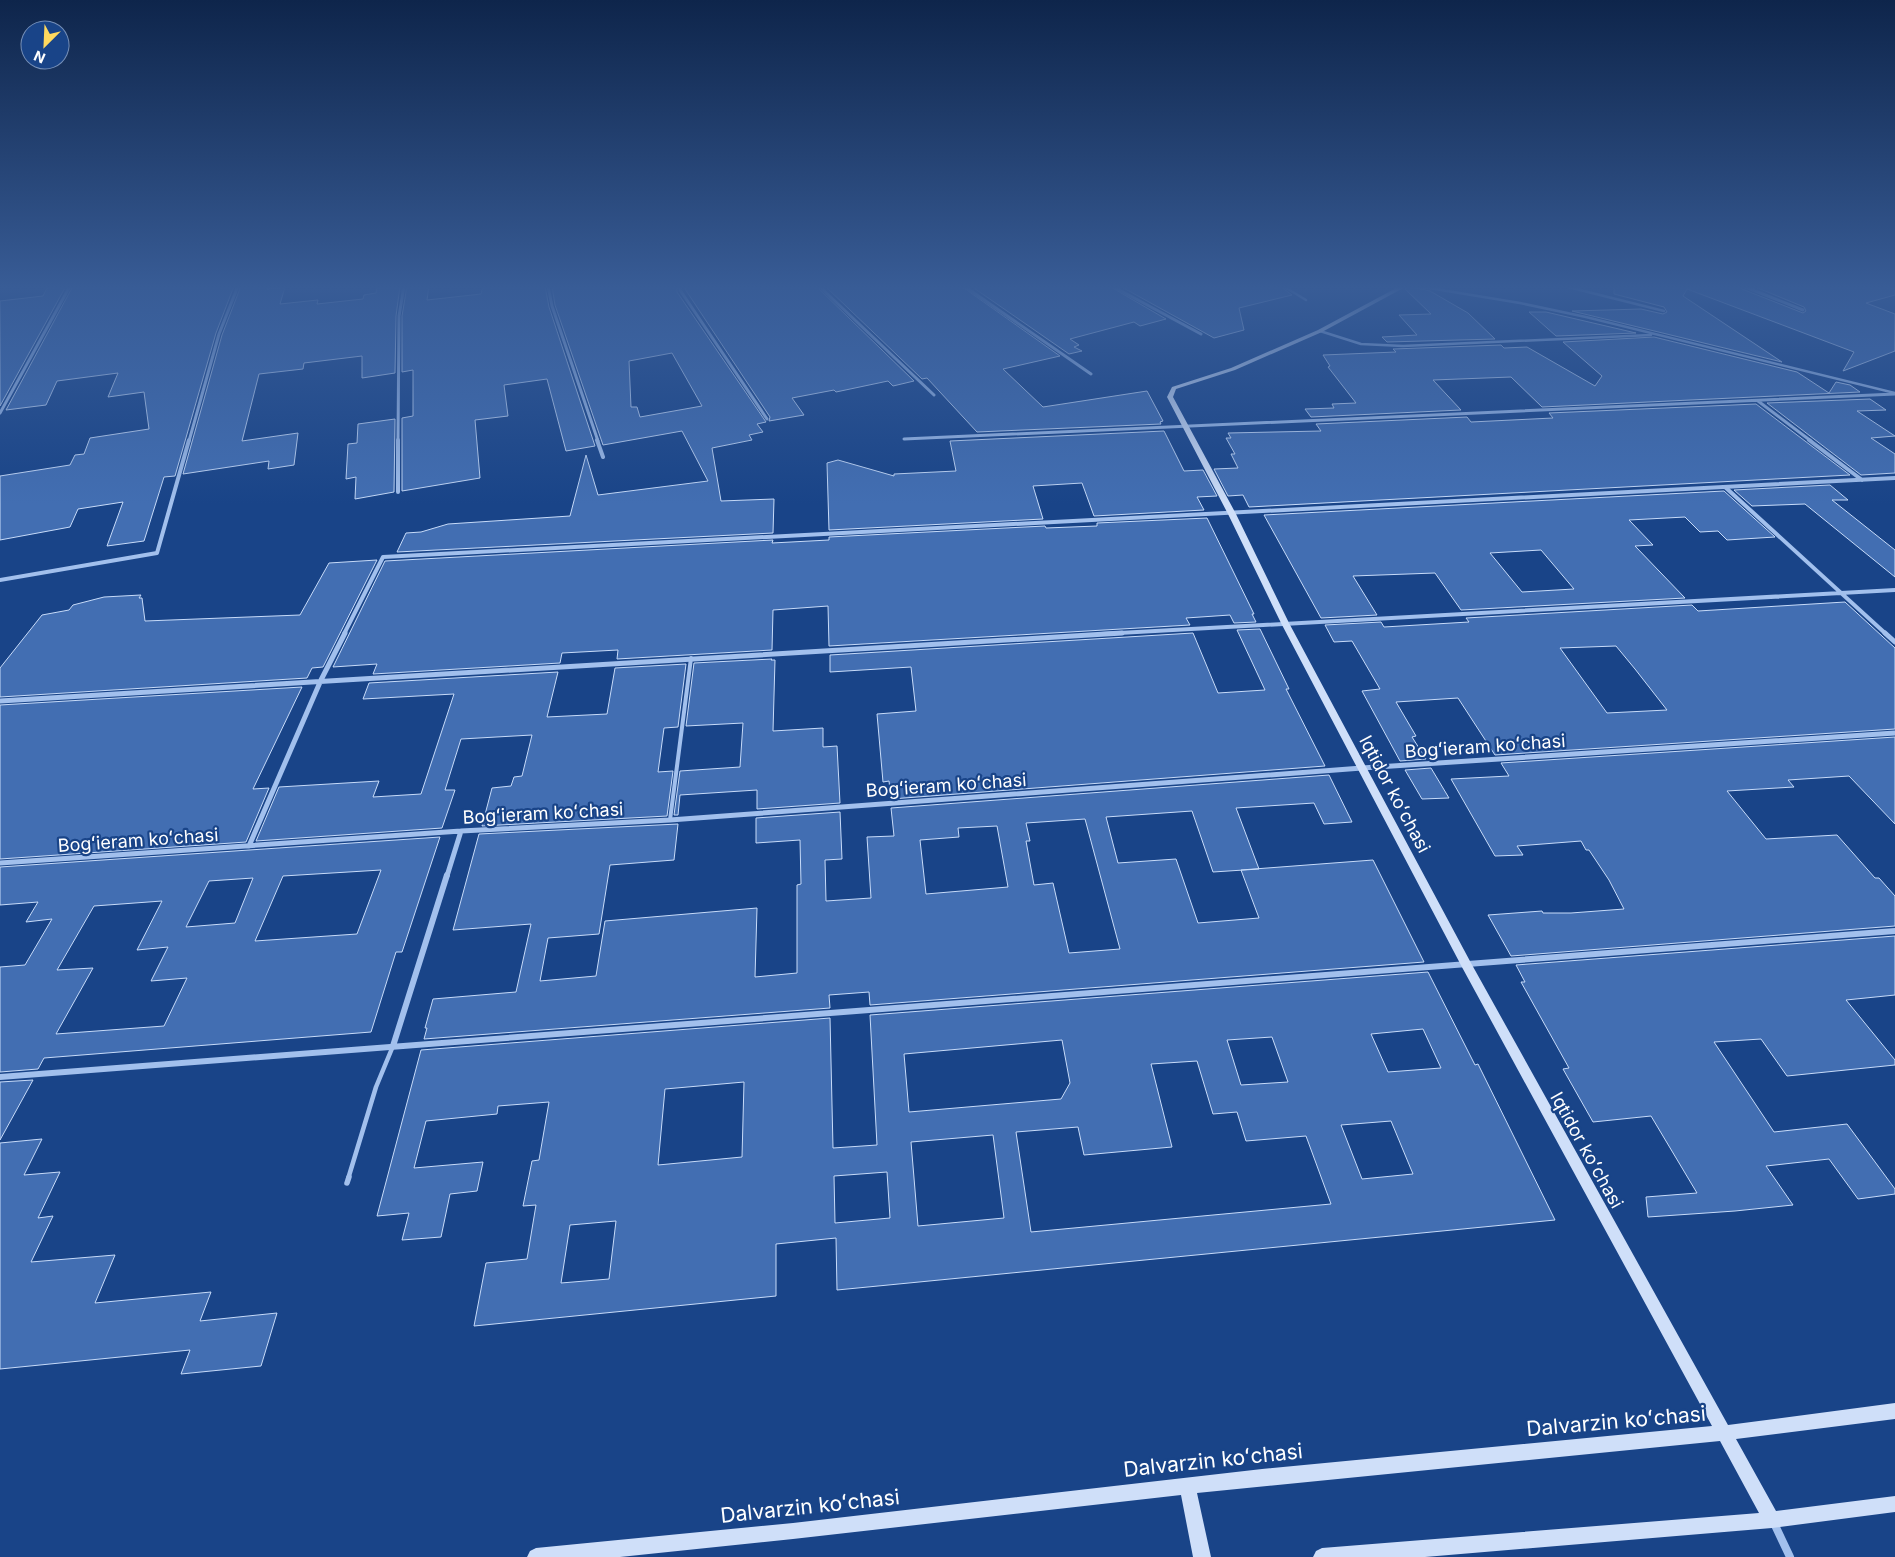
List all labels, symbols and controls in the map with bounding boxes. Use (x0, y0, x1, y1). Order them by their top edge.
north arrow (20, 20, 70, 70)
text: N (31, 47, 48, 67)
street label: Bogʻieram koʻchasi (1404, 730, 1566, 762)
street label: Iqtidor koʻchasi (1355, 732, 1435, 856)
street label: Bogʻieram koʻchasi (865, 769, 1027, 801)
street label: Bogʻieram koʻchasi (462, 798, 624, 828)
street label: Bogʻieram koʻchasi (57, 824, 219, 856)
street label: Iqtidor koʻchasi (1546, 1088, 1628, 1212)
street label: Dalvarzin koʻchasi (1525, 1401, 1707, 1441)
street label: Dalvarzin koʻchasi (1122, 1438, 1304, 1482)
street label: Dalvarzin koʻchasi (719, 1484, 901, 1528)

